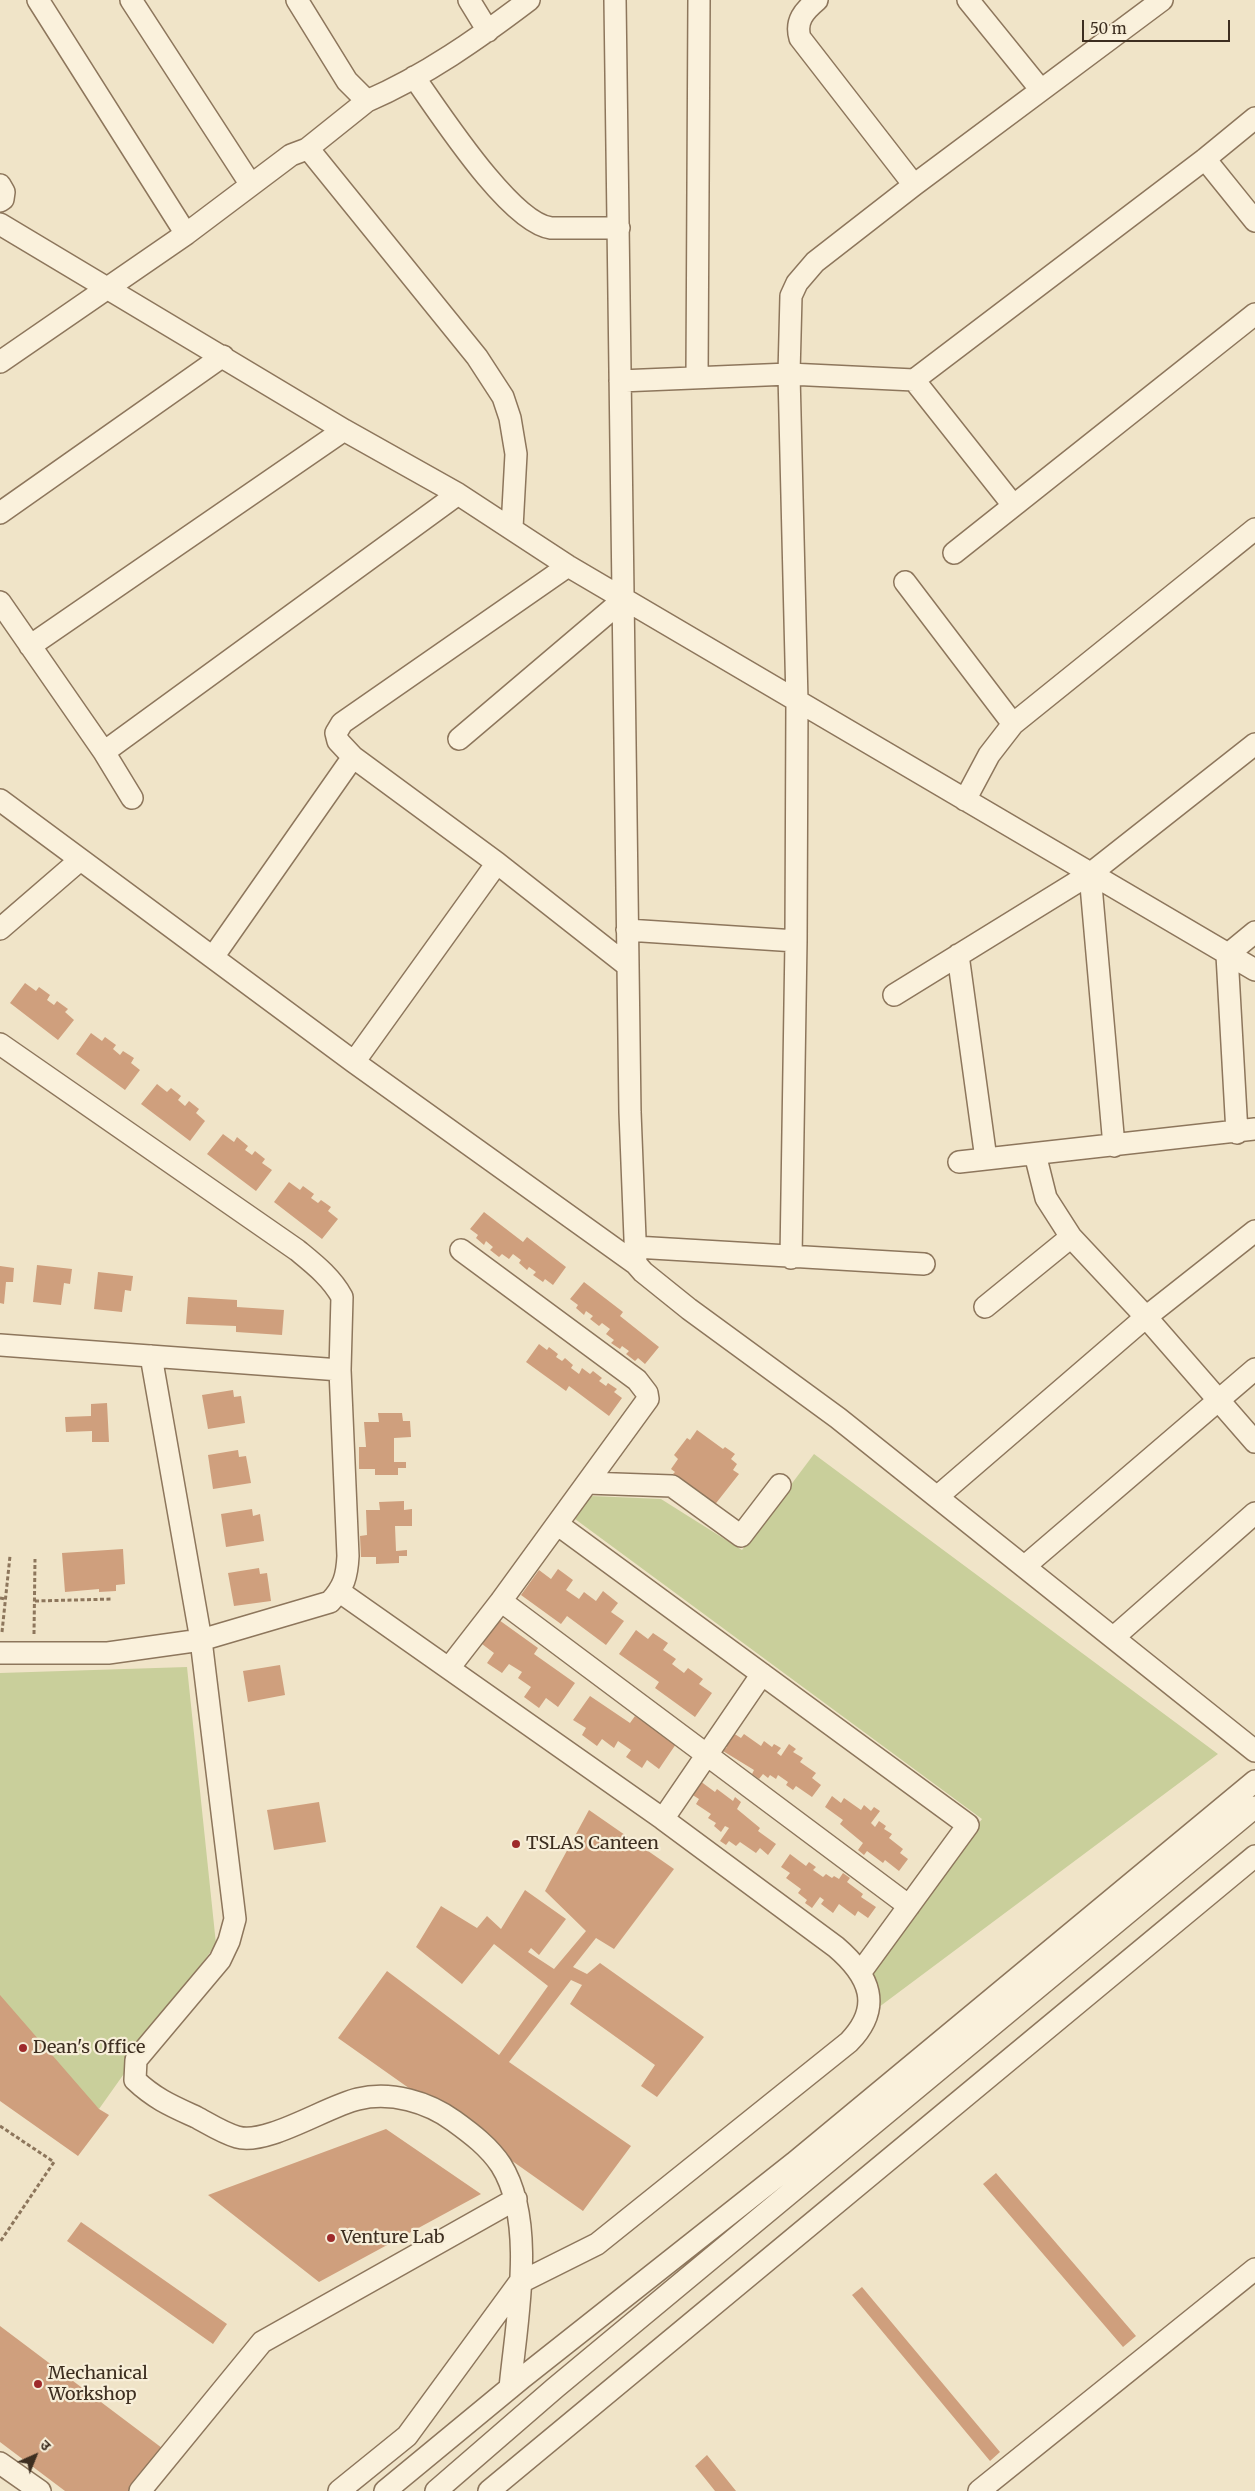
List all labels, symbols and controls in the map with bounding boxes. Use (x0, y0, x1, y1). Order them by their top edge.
scale bar (1085, 10, 1232, 42)
text: 50 m (1090, 19, 1127, 38)
place label: TSLAS Canteen (526, 1833, 659, 1855)
marker: TSLAS Canteen (510, 1838, 522, 1850)
place label: Dean's Office (33, 2037, 145, 2059)
marker: Dean's Office (17, 2042, 29, 2054)
place label: Venture Lab (341, 2227, 445, 2249)
marker: Venture Lab (325, 2232, 337, 2244)
place label: Mechanical Workshop (48, 2363, 148, 2406)
marker: Mechanical Workshop (32, 2378, 44, 2390)
north arrow (10, 2431, 60, 2481)
text: उ (36, 2436, 55, 2455)

